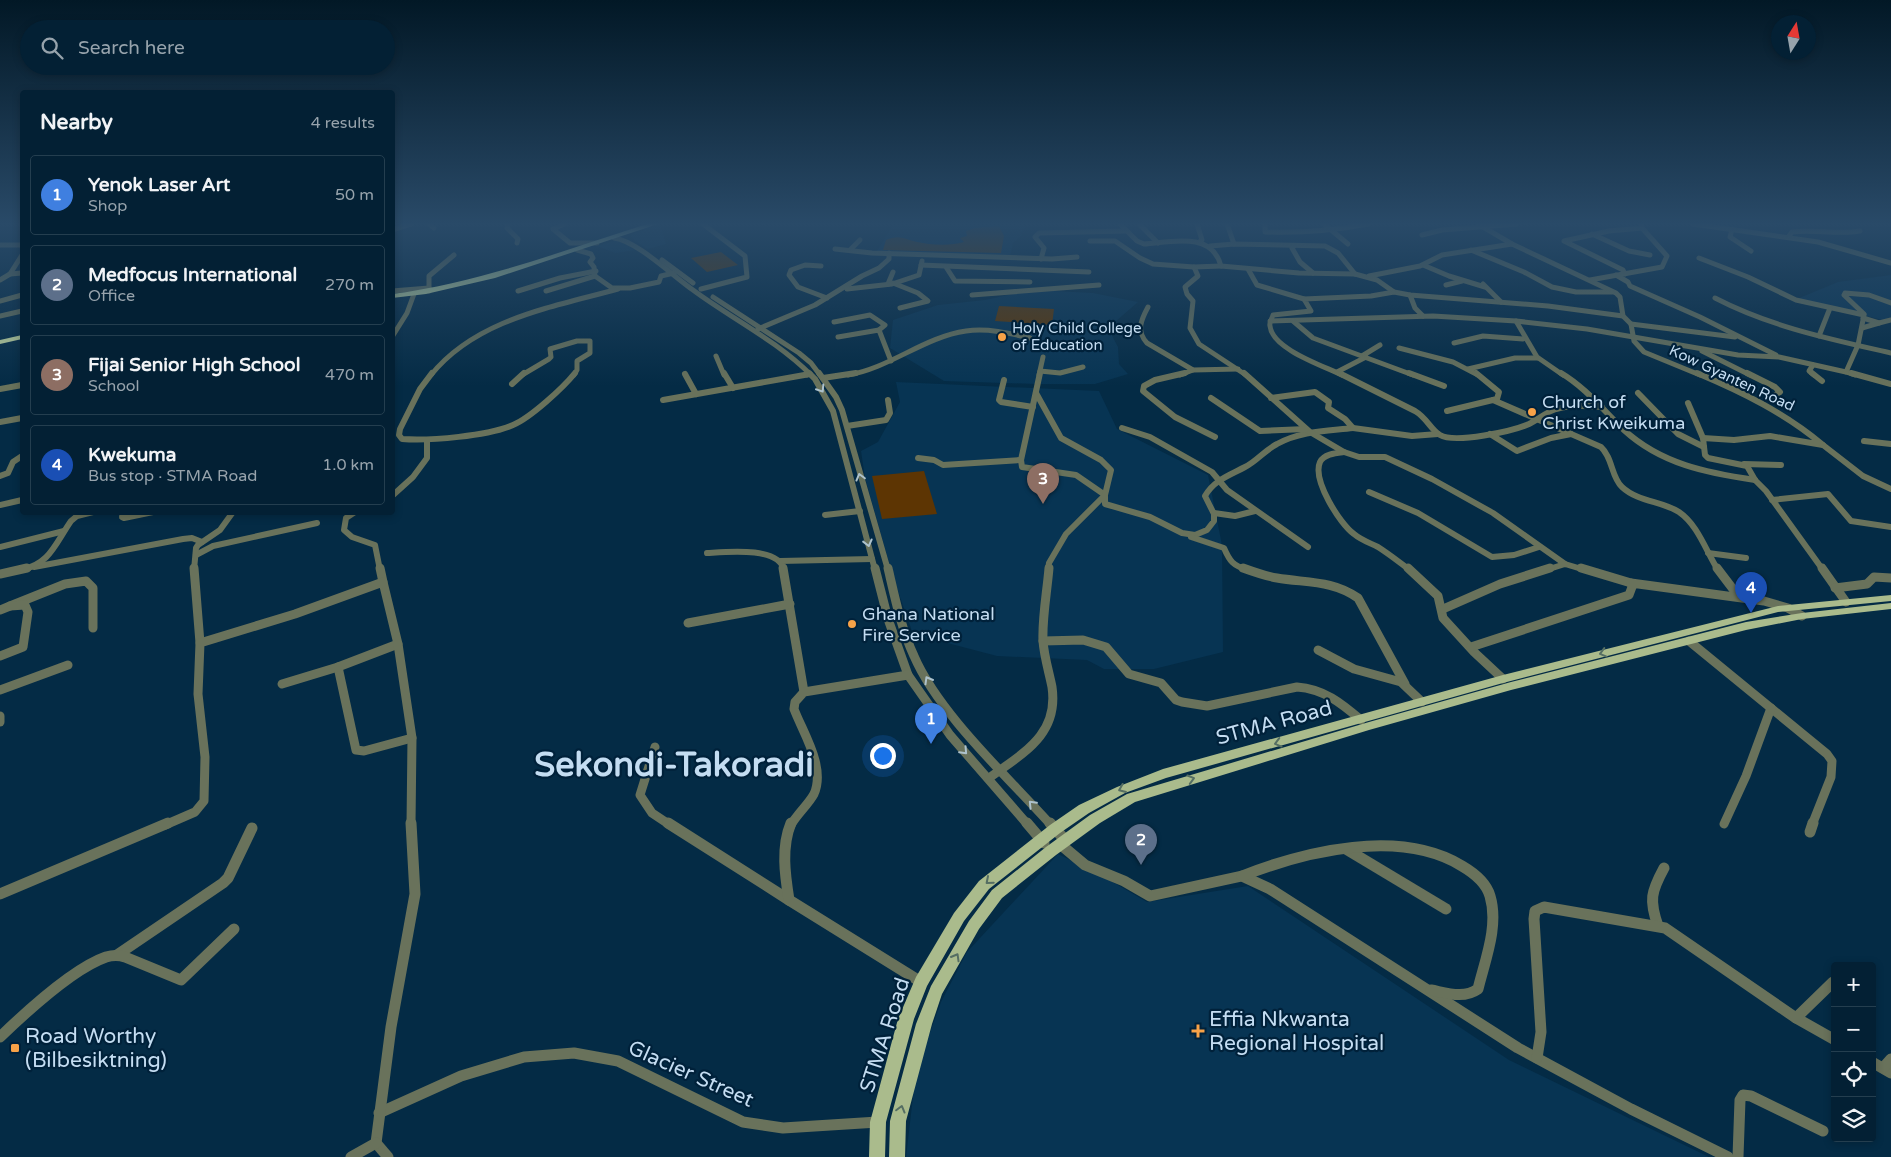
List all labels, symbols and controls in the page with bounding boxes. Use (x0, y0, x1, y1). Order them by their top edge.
north arrow (1771, 15, 1816, 60)
search box (20, 20, 395, 75)
icon: search (38, 34, 66, 62)
text: Search here (78, 37, 185, 59)
text: Nearby (40, 110, 113, 135)
text: 4 results (311, 113, 375, 133)
text: Yenok Laser Art (88, 174, 230, 196)
text: 1 (52, 185, 62, 205)
text: 50 m (335, 185, 374, 205)
text: Shop (88, 196, 127, 216)
text: Medfocus International (88, 264, 297, 286)
text: 2 (52, 275, 62, 295)
text: 270 m (325, 275, 374, 295)
text: Office (88, 286, 135, 306)
place label: Holy Child College of Education (1012, 319, 1142, 354)
marker: Holy Child College of Education (996, 331, 1008, 343)
street label: Kow Gyanten Road (1666, 341, 1798, 415)
text: Fijai Senior High School (88, 354, 300, 376)
text: 3 (52, 365, 62, 385)
text: 470 m (325, 365, 374, 385)
text: School (88, 376, 140, 396)
one-way arrow (815, 383, 824, 392)
place label: Church of Christ Kweikuma (1542, 391, 1685, 434)
marker: Church of Christ Kweikuma (1526, 406, 1538, 418)
text: Kwekuma (88, 444, 176, 466)
text: 4 (52, 455, 62, 475)
text: 1.0 km (322, 455, 374, 475)
pin: 3 (1027, 463, 1059, 504)
text: Bus stop · STMA Road (88, 466, 257, 486)
one-way arrow (855, 472, 866, 481)
one-way arrow (862, 539, 873, 548)
pin: 4 (1735, 572, 1767, 613)
place label: Ghana National Fire Service (862, 603, 995, 646)
marker: Ghana National Fire Service (846, 618, 858, 630)
one-way arrow (1599, 647, 1608, 658)
one-way arrow (924, 676, 934, 685)
street label: STMA Road (1213, 696, 1335, 750)
pin: 1 (915, 703, 947, 744)
one-way arrow (1274, 737, 1283, 747)
your location (870, 743, 896, 769)
district label: Sekondi-Takoradi (534, 745, 814, 786)
one-way arrow (958, 745, 967, 754)
one-way arrow (1186, 775, 1194, 785)
one-way arrow (1118, 783, 1127, 794)
one-way arrow (1029, 801, 1038, 810)
pin: 2 (1125, 824, 1157, 865)
one-way arrow (986, 876, 995, 885)
one-way arrow (950, 953, 960, 962)
map controls (1831, 962, 1876, 1142)
button: + (1831, 962, 1876, 1007)
street label: STMA Road (855, 974, 915, 1096)
place label: Effia Nkwanta Regional Hospital (1209, 1007, 1384, 1056)
button: − (1831, 1007, 1876, 1052)
place label: Road Worthy (Bilbesiktning) (25, 1024, 167, 1073)
marker: Effia Nkwanta Regional Hospital (1191, 1024, 1205, 1038)
street label: Glacier Street (624, 1035, 758, 1113)
marker: Road Worthy (Bilbesiktning) (9, 1042, 21, 1054)
button: locate (1831, 1052, 1876, 1097)
button: layers (1831, 1097, 1876, 1142)
one-way arrow (896, 1105, 906, 1113)

